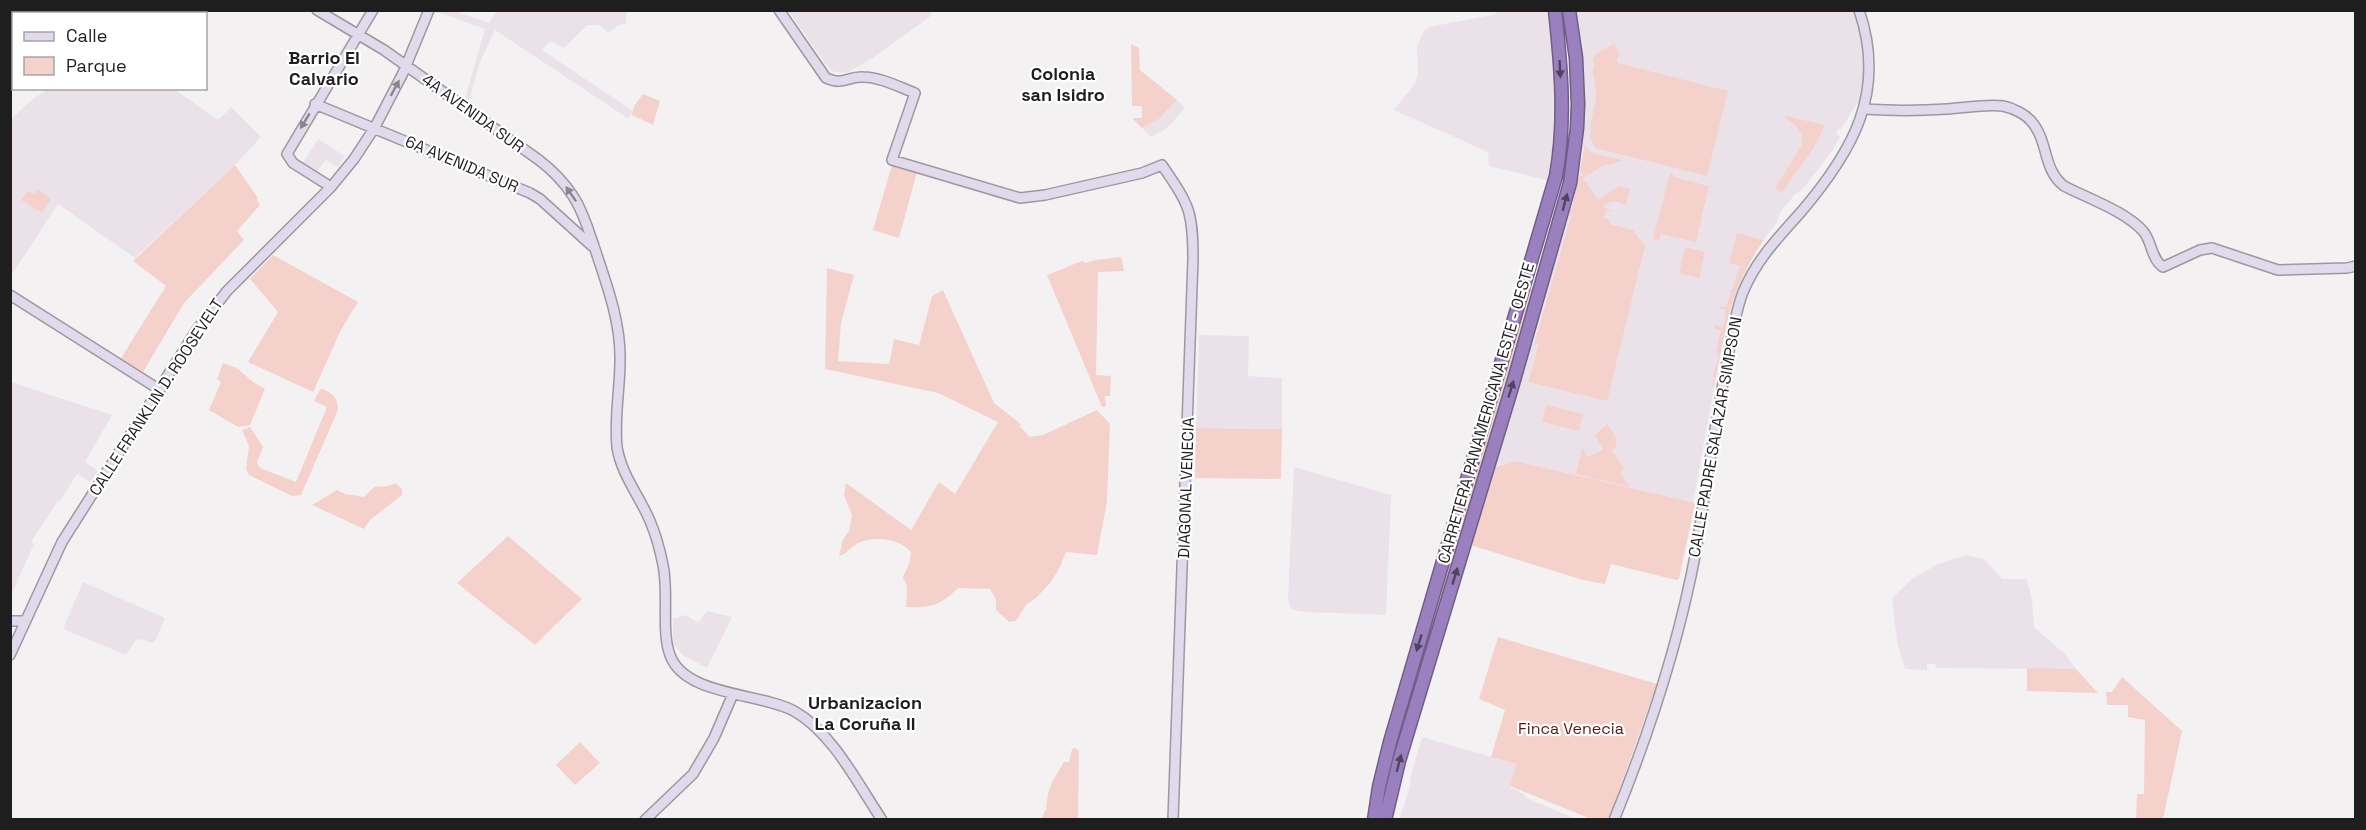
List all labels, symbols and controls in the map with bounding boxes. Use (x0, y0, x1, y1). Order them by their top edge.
legend (12, 12, 207, 90)
text: Calle (66, 24, 107, 47)
district label: Barrio El Calvario (288, 46, 360, 90)
text: Parque (66, 54, 127, 77)
one-way arrow (1556, 59, 1565, 78)
district label: Colonia san Isidro (1021, 62, 1105, 106)
street label: 4A AVENIDA SUR (418, 69, 528, 157)
one-way arrow (390, 79, 400, 96)
one-way arrow (299, 113, 310, 129)
street label: 6A AVENIDA SUR (402, 131, 522, 197)
one-way arrow (566, 186, 577, 202)
one-way arrow (1561, 193, 1571, 211)
street label: CARRETERA PANAMERICANA ESTE - OESTE (1433, 260, 1539, 566)
street label: CALLE FRANKLIN D. ROOSEVELT (84, 294, 228, 500)
street label: CALLE PADRE SALAZAR SIMPSON (1683, 315, 1747, 559)
one-way arrow (1507, 380, 1516, 398)
street label: DIAGONAL VENECIA (1173, 417, 1199, 559)
one-way arrow (1451, 567, 1460, 585)
one-way arrow (1414, 634, 1423, 652)
district label: Urbanizacion La Coruña II (808, 691, 922, 735)
park label: Finca Venecia (1518, 718, 1624, 739)
one-way arrow (1395, 753, 1404, 771)

